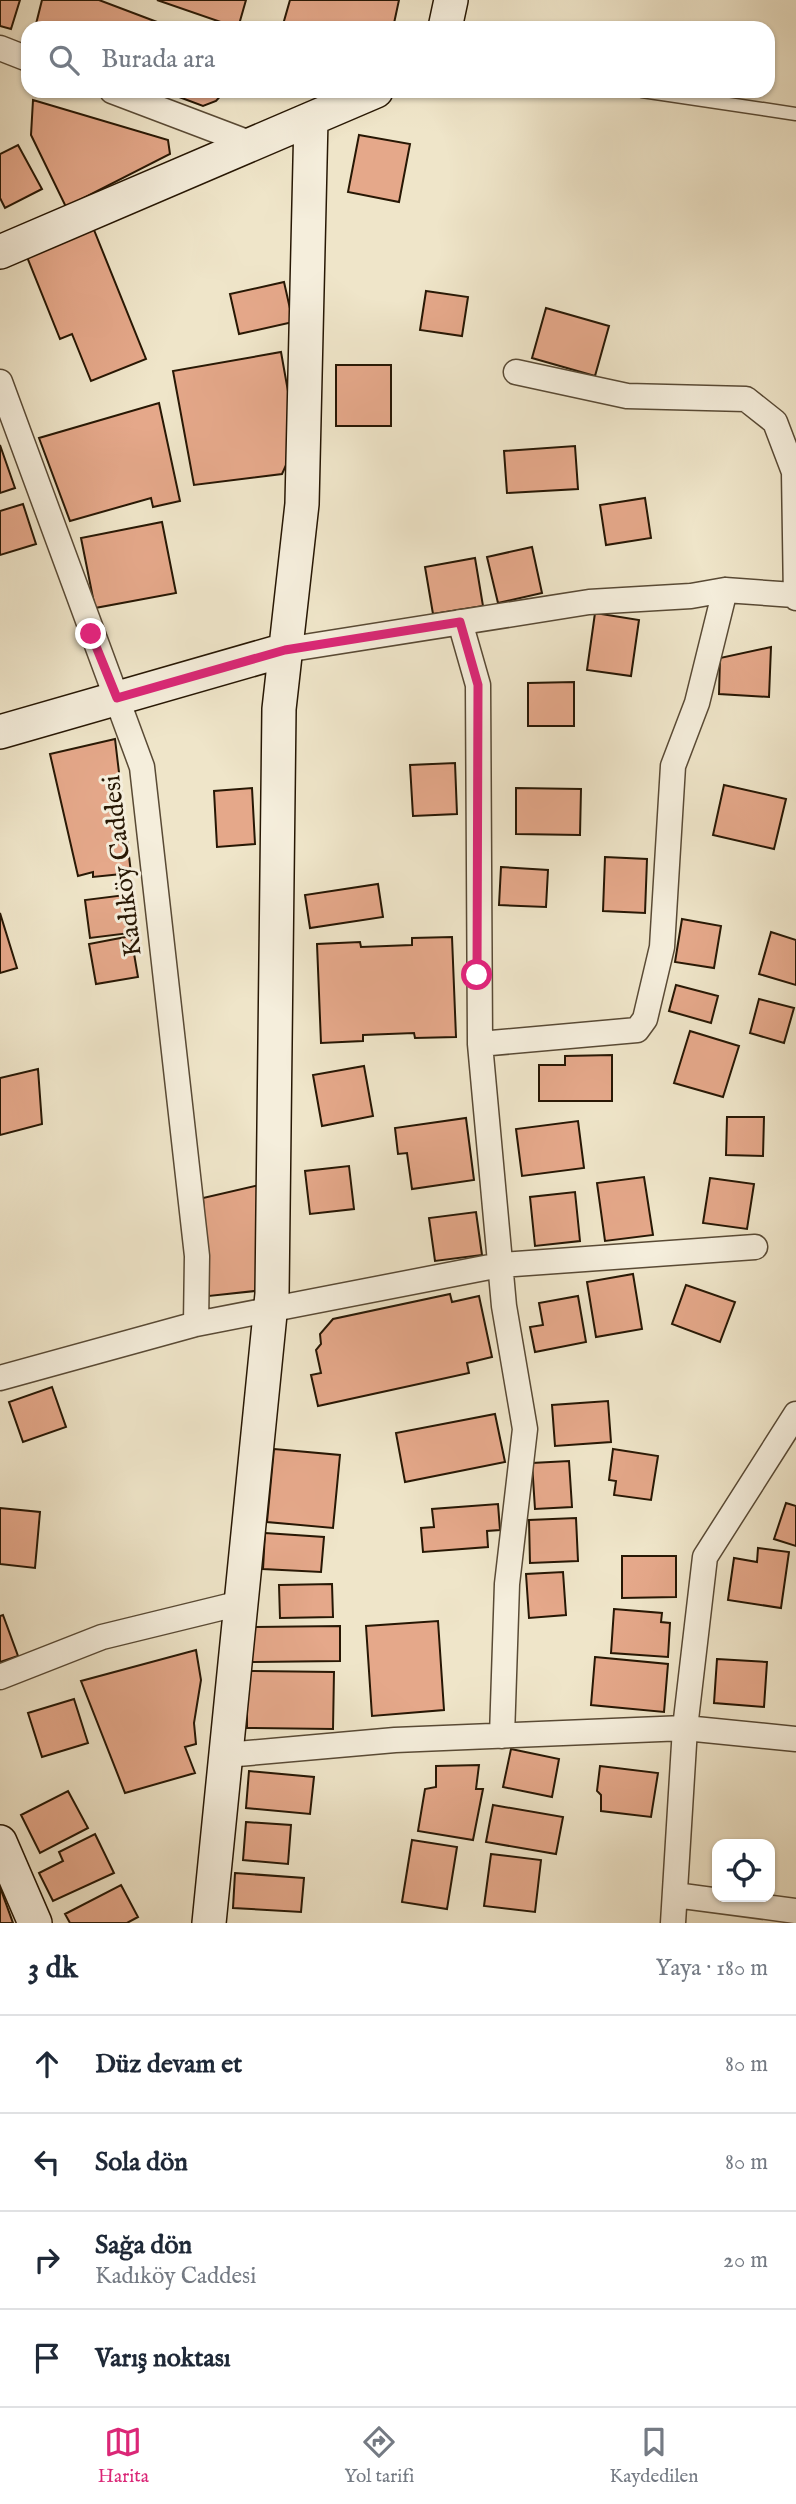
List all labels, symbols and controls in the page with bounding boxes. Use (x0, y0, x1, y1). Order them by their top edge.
search box (21, 21, 775, 98)
icon: search (45, 41, 83, 79)
text: Burada ara (101, 43, 215, 76)
route end (75, 618, 106, 649)
street label: Kadıköy Caddesi (95, 773, 150, 958)
route start (461, 959, 492, 990)
map controls (712, 1839, 775, 1902)
button: locate (712, 1839, 775, 1902)
text: 3 dk (28, 1950, 78, 1988)
text: Yaya · 180 m (655, 1954, 768, 1983)
icon: ahead (28, 2045, 66, 2083)
text: Düz devam et (95, 2048, 242, 2081)
text: 80 m (725, 2050, 768, 2079)
icon: left (28, 2143, 66, 2181)
text: Sola dön (95, 2146, 188, 2179)
text: 80 m (725, 2148, 768, 2177)
text: Sağa dön (95, 2229, 192, 2262)
icon: right (28, 2241, 66, 2279)
text: 20 m (723, 2246, 768, 2275)
text: Kadıköy Caddesi (95, 2262, 256, 2291)
icon: arrive (28, 2339, 66, 2377)
text: Varış noktası (95, 2342, 231, 2375)
tab: Harita (98, 2423, 149, 2489)
tab: Yol tarifi (344, 2423, 414, 2489)
tab: Kaydedilen (610, 2423, 698, 2489)

